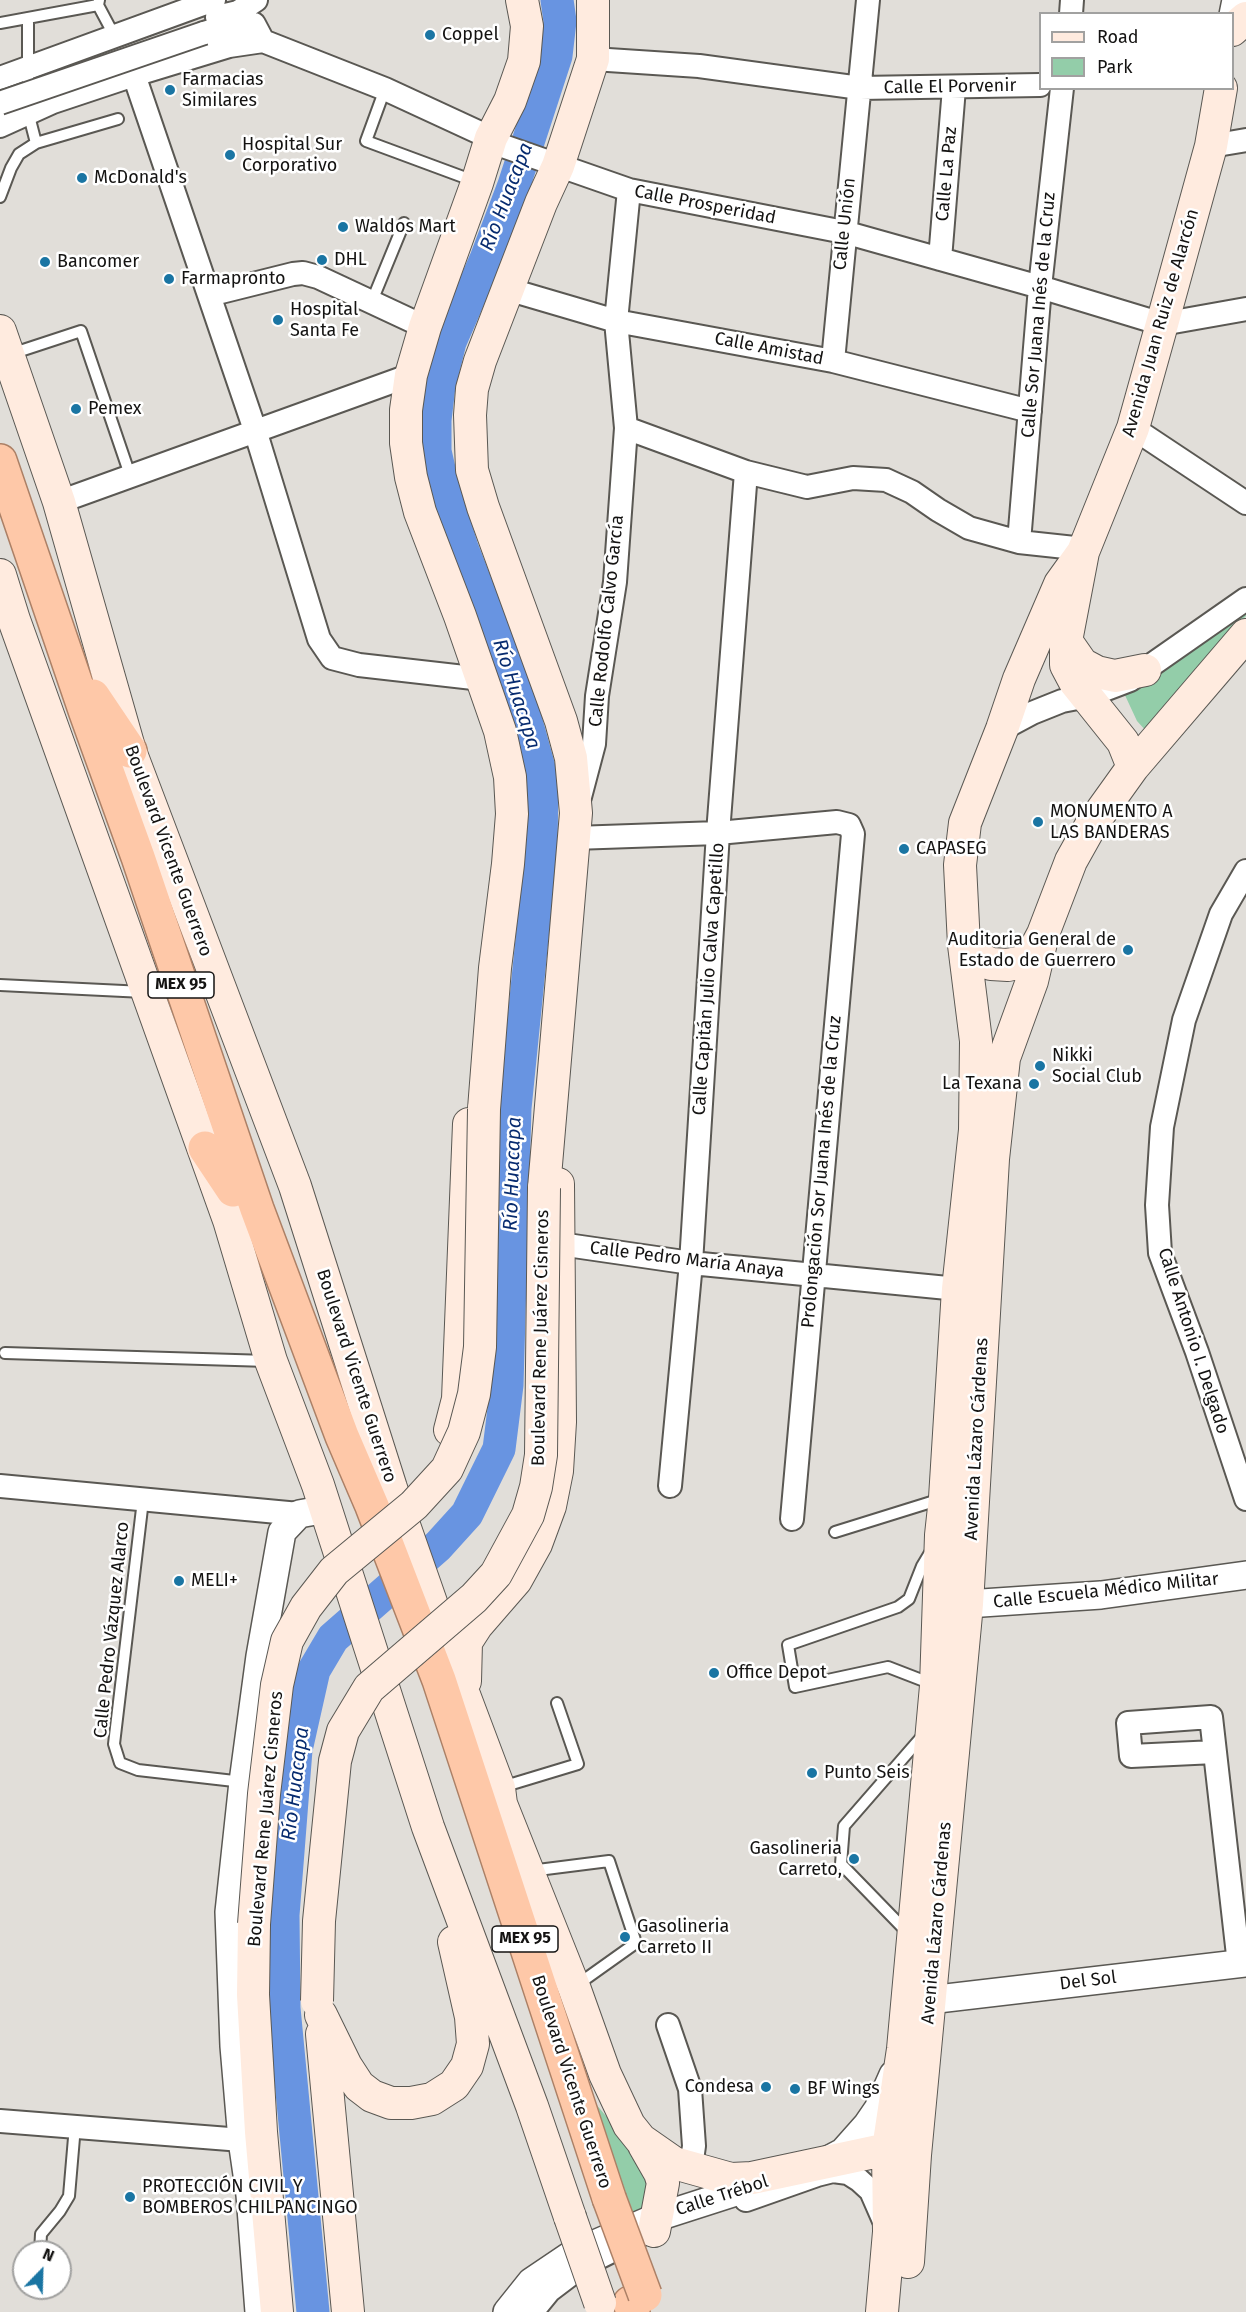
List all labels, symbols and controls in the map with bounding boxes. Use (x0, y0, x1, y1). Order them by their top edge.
legend (1039, 12, 1234, 90)
place label: Coppel (442, 24, 499, 46)
text: Road (1097, 26, 1139, 48)
marker: Coppel (423, 28, 437, 42)
text: Park (1097, 56, 1132, 78)
place label: Farmacias Similares (182, 69, 263, 112)
street label: Calle El Porvenir (884, 75, 1016, 99)
marker: Farmacias Similares (163, 83, 177, 97)
street label: Calle La Paz (932, 126, 962, 222)
place label: Hospital Sur Corporativo (242, 134, 342, 176)
water label: Río Huacapa (475, 139, 539, 255)
marker: Hospital Sur Corporativo (223, 148, 237, 162)
place label: McDonald's (94, 167, 187, 189)
marker: McDonald's (75, 171, 89, 185)
street label: Calle Unión (829, 177, 861, 271)
street label: Calle Prosperidad (632, 181, 778, 229)
street label: Calle Sor Juana Inés de la Cruz (1017, 191, 1061, 439)
street label: Avenida Juan Ruiz de Alarcón (1118, 206, 1204, 440)
place label: Waldos Mart (355, 216, 456, 238)
marker: Waldos Mart (336, 220, 350, 234)
place label: DHL (334, 249, 367, 271)
place label: Bancomer (57, 251, 139, 273)
marker: DHL (315, 253, 329, 267)
marker: Bancomer (38, 255, 52, 269)
place label: Farmapronto (181, 268, 286, 290)
marker: Farmapronto (162, 272, 176, 286)
place label: Hospital Santa Fe (290, 299, 359, 342)
marker: Hospital Santa Fe (271, 313, 285, 327)
street label: Calle Amistad (713, 328, 825, 370)
place label: Pemex (88, 398, 142, 420)
marker: Pemex (69, 402, 83, 416)
street label: Calle Rodolfo Calvo García (585, 514, 629, 728)
water label: Río Huacapa (487, 636, 545, 752)
street label: Boulevard Vicente Guerrero (120, 742, 216, 960)
place label: MONUMENTO A LAS BANDERAS (1050, 801, 1173, 844)
marker: MONUMENTO A LAS BANDERAS (1031, 815, 1045, 829)
place label: CAPASEG (916, 838, 987, 860)
street label: Calle Capitán Julio Calva Capetillo (689, 842, 729, 1116)
marker: CAPASEG (897, 842, 911, 856)
place label: Auditoria General de Estado de Guerrero (948, 929, 1116, 972)
marker: Auditoria General de Estado de Guerrero (1121, 943, 1135, 957)
road number: MEX 95 (148, 972, 214, 998)
street label: Prolongación Sor Juana Inés de la Cruz (798, 1015, 846, 1329)
place label: Nikki Social Club (1052, 1045, 1142, 1088)
marker: Nikki Social Club (1033, 1059, 1047, 1073)
place label: La Texana (942, 1073, 1022, 1095)
marker: La Texana (1027, 1077, 1041, 1091)
water label: Río Huacapa (499, 1117, 527, 1231)
street label: Boulevard Rene Juárez Cisneros (528, 1210, 554, 1466)
street label: Calle Pedro María Anaya (588, 1237, 786, 1283)
street label: Calle Antonio I. Delgado (1153, 1245, 1233, 1437)
street label: Boulevard Vicente Guerrero (311, 1266, 401, 1486)
street label: Avenida Lázaro Cárdenas (961, 1337, 993, 1541)
street label: Calle Pedro Vázquez Alarco (90, 1521, 134, 1739)
street label: Calle Escuela Médico Militar (992, 1568, 1220, 1614)
place label: MELI+ (191, 1570, 238, 1592)
marker: MELI+ (172, 1574, 186, 1588)
place label: Office Depot (726, 1662, 827, 1684)
marker: Office Depot (707, 1666, 721, 1680)
street label: Boulevard Rene Juárez Cisneros (244, 1690, 288, 1948)
water label: Río Huacapa (277, 1726, 315, 1842)
place label: Punto Seis (824, 1762, 910, 1784)
marker: Punto Seis (805, 1766, 819, 1780)
street label: Avenida Lázaro Cárdenas (917, 1821, 957, 2025)
place label: Gasolineria Carreto, (750, 1838, 842, 1880)
marker: Gasolineria Carreto, (847, 1852, 861, 1866)
place label: Gasolineria Carreto II (637, 1916, 729, 1958)
road number: MEX 95 (492, 1926, 558, 1952)
marker: Gasolineria Carreto II (618, 1930, 632, 1944)
street label: Del Sol (1058, 1967, 1118, 1995)
street label: Boulevard Vicente Guerrero (526, 1972, 616, 2192)
place label: Condesa (685, 2076, 754, 2098)
place label: BF Wings (807, 2078, 880, 2100)
marker: Condesa (759, 2080, 773, 2094)
marker: BF Wings (788, 2082, 802, 2096)
street label: Calle Trébol (673, 2171, 771, 2221)
place label: PROTECCIÓN CIVIL Y BOMBEROS CHILPANCINGO (142, 2176, 358, 2218)
marker: PROTECCIÓN CIVIL Y BOMBEROS CHILPANCINGO (123, 2190, 137, 2204)
north arrow (12, 2240, 72, 2300)
text: N (40, 2244, 57, 2266)

